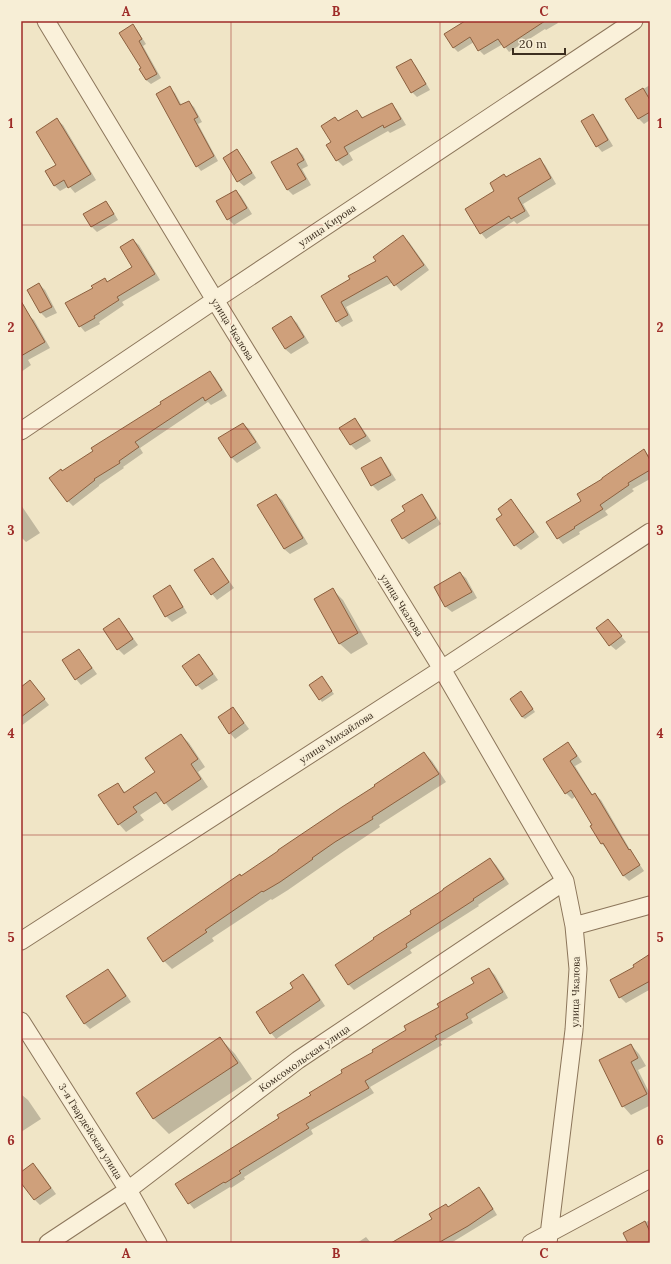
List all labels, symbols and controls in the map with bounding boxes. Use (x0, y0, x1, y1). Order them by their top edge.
text: A (122, 3, 131, 20)
text: B (332, 3, 341, 20)
text: C (540, 3, 549, 20)
scale bar (513, 30, 565, 56)
text: 20 m (519, 36, 547, 51)
text: 1 (8, 115, 14, 132)
text: 1 (657, 115, 663, 132)
street label: улица Кирова (296, 201, 359, 249)
street label: улица Чкалова (208, 296, 257, 363)
text: 2 (8, 319, 15, 336)
text: 2 (657, 319, 664, 336)
text: 3 (7, 522, 15, 539)
text: 3 (656, 522, 664, 539)
street label: улица Чкалова (377, 572, 426, 639)
street label: улица Михайлова (297, 709, 376, 766)
text: 4 (7, 725, 15, 742)
text: 4 (656, 725, 664, 742)
text: 5 (7, 929, 15, 946)
text: 5 (656, 929, 664, 946)
street label: улица Чкалова (568, 956, 583, 1028)
street label: Комсомольская улица (256, 1022, 352, 1095)
street label: 3-я Гвардейская улица (56, 1081, 125, 1182)
text: 6 (7, 1132, 15, 1149)
text: 6 (656, 1132, 664, 1149)
text: A (122, 1245, 131, 1262)
text: B (332, 1245, 341, 1262)
text: C (540, 1245, 549, 1262)

